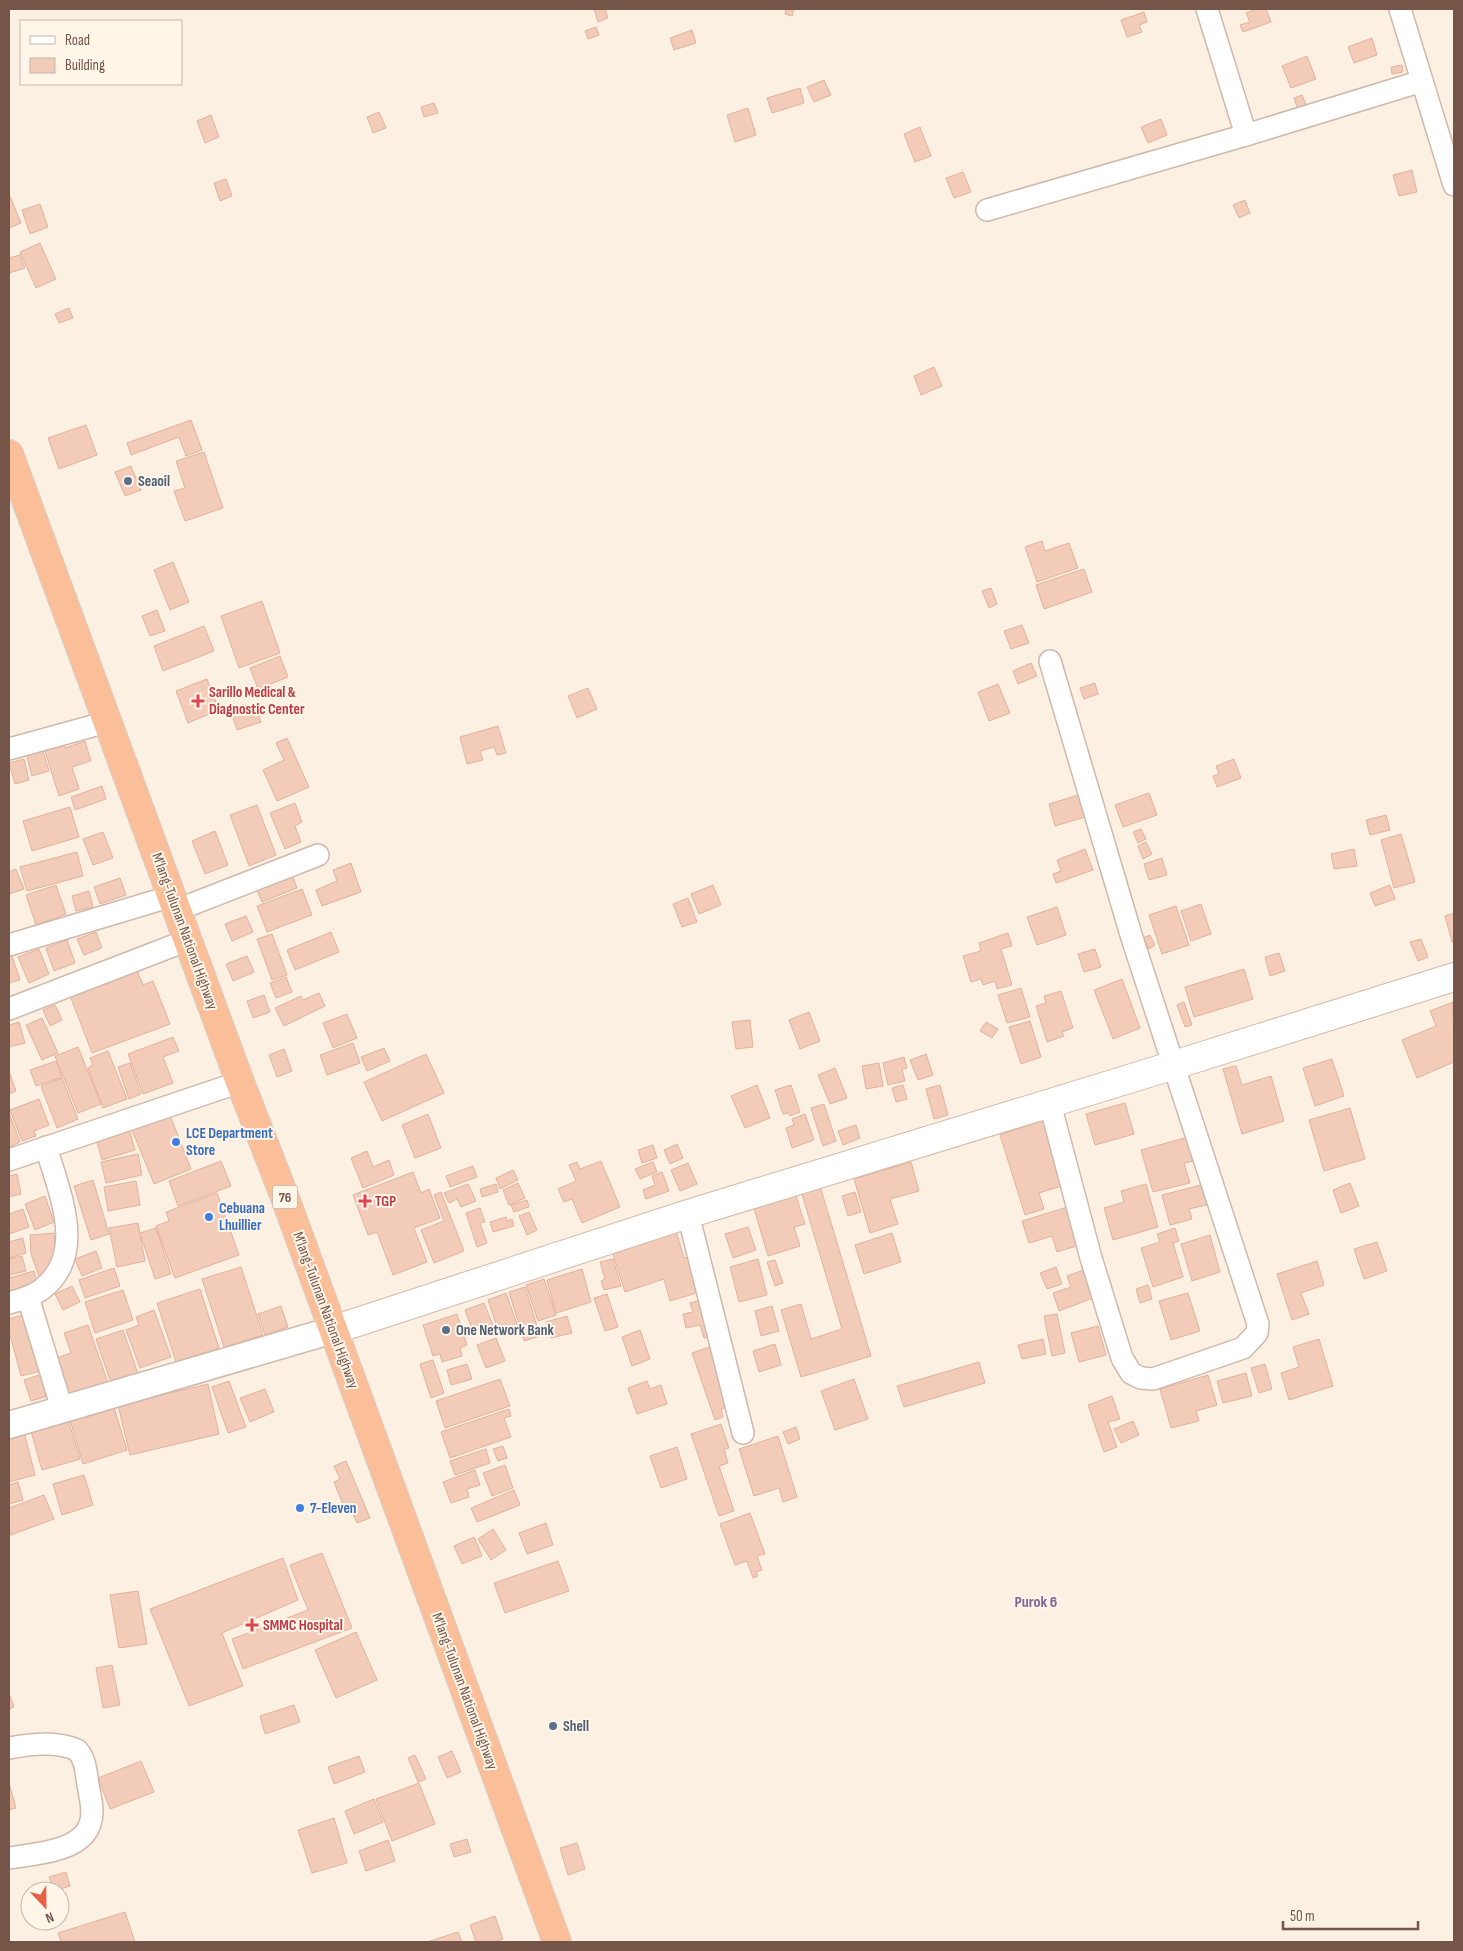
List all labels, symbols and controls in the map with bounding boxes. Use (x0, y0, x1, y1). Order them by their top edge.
legend (20, 20, 182, 85)
text: Road (65, 31, 90, 50)
text: Building (65, 56, 105, 75)
place label: Seaoil (138, 472, 170, 491)
marker: Seaoil (122, 475, 134, 487)
place label: Sarillo Medical & Diagnostic Center (209, 683, 305, 719)
marker: Sarillo Medical & Diagnostic Center (191, 694, 205, 708)
street label: M'lang-Tulunan National Highway (147, 850, 222, 1012)
place label: LCE Department Store (186, 1124, 273, 1160)
marker: LCE Department Store (170, 1136, 182, 1148)
road number: 76 (272, 1186, 298, 1208)
place label: TGP (375, 1192, 396, 1211)
marker: TGP (359, 1195, 371, 1207)
place label: Cebuana Lhuillier (219, 1199, 265, 1235)
marker: Cebuana Lhuillier (203, 1211, 215, 1223)
street label: M'lang-Tulunan National Highway (288, 1229, 363, 1391)
place label: One Network Bank (456, 1321, 554, 1340)
marker: One Network Bank (440, 1324, 452, 1336)
place label: 7-Eleven (310, 1499, 357, 1518)
marker: 7-Eleven (294, 1502, 306, 1514)
district label: Purok 6 (1015, 1593, 1057, 1612)
street label: M'lang-Tulunan National Highway (427, 1610, 502, 1772)
place label: SMMC Hospital (263, 1616, 343, 1635)
marker: SMMC Hospital (245, 1618, 259, 1632)
place label: Shell (563, 1717, 589, 1736)
marker: Shell (547, 1720, 559, 1732)
north arrow (20, 1881, 70, 1931)
scale bar (1283, 1898, 1418, 1930)
text: 50 m (1290, 1907, 1315, 1926)
text: N (43, 1908, 56, 1927)

